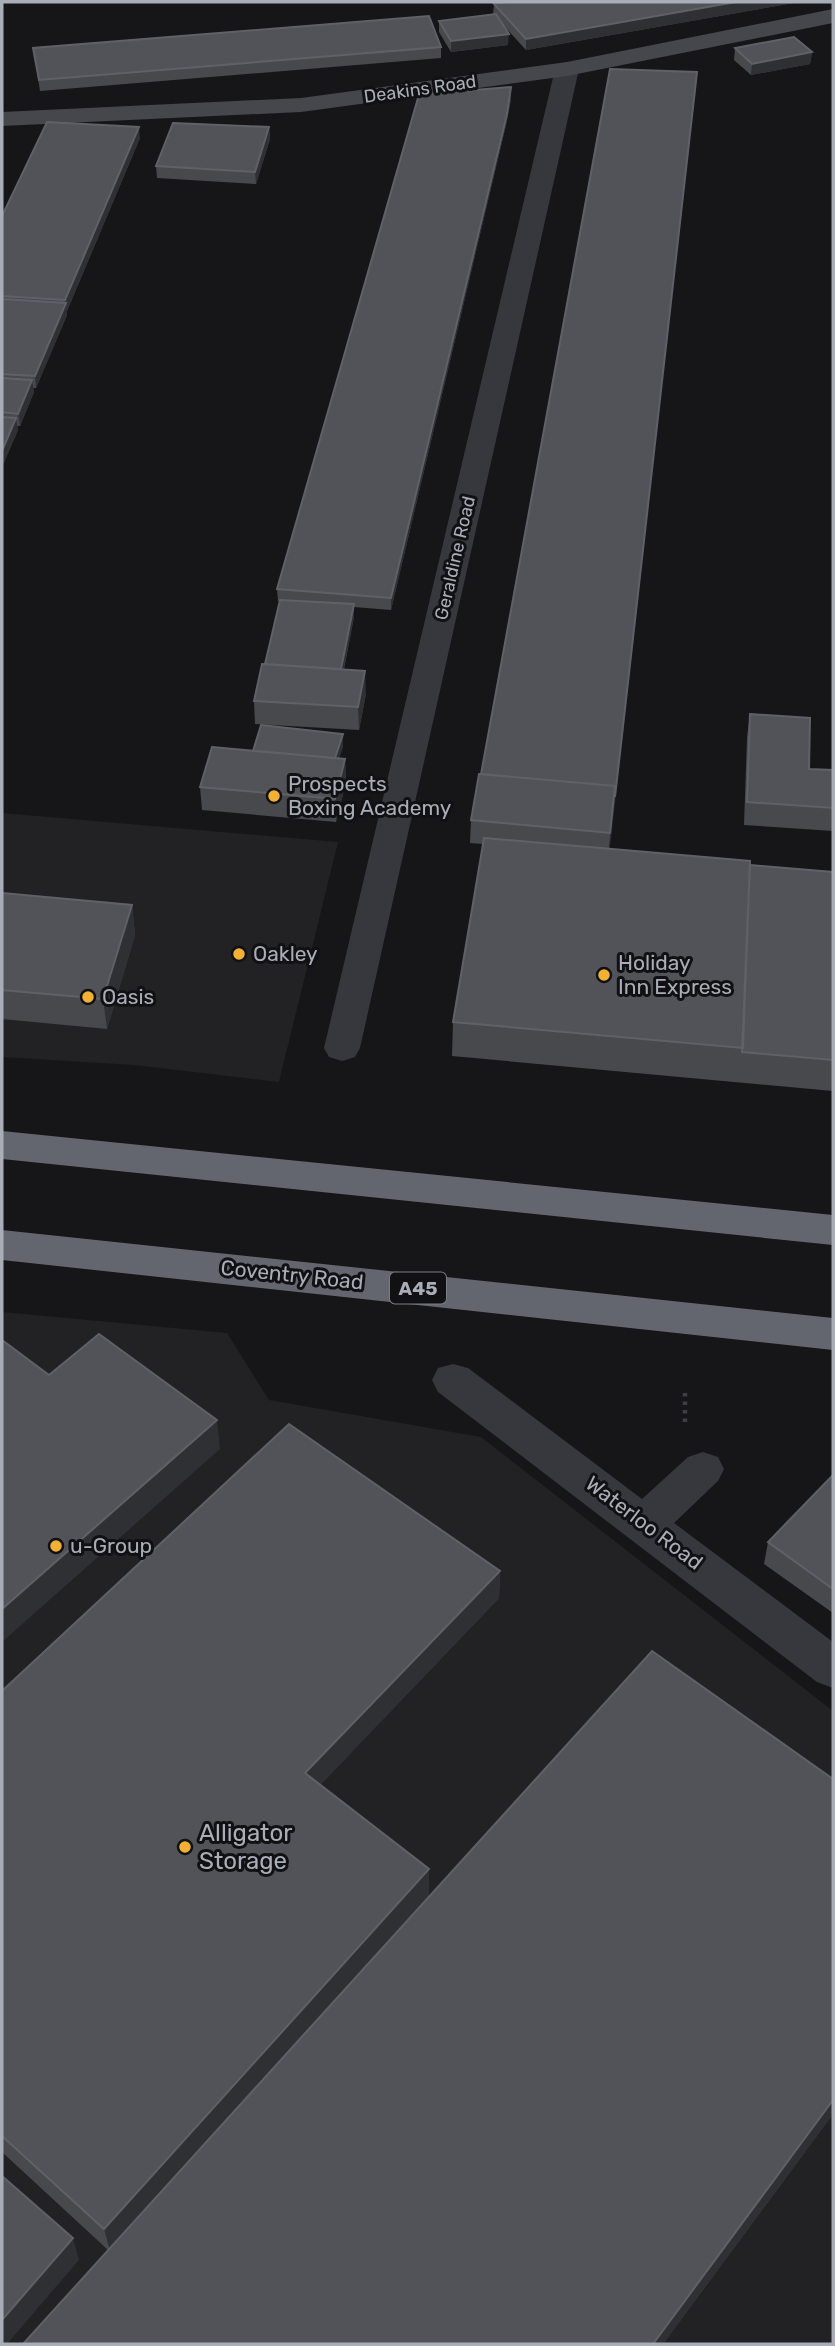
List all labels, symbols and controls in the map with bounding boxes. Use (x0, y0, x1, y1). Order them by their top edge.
street label: Deakins Road (362, 70, 478, 108)
street label: Geraldine Road (430, 494, 480, 622)
place label: Prospects Boxing Academy (288, 771, 452, 820)
marker: Prospects Boxing Academy (266, 788, 282, 804)
place label: Oakley (253, 941, 318, 966)
marker: Oakley (231, 946, 247, 962)
place label: Holiday Inn Express (618, 950, 732, 999)
marker: Holiday Inn Express (596, 967, 612, 983)
place label: Oasis (102, 984, 154, 1009)
marker: Oasis (80, 989, 96, 1005)
street label: Coventry Road (219, 1255, 365, 1294)
road number: A45 (390, 1272, 446, 1304)
street label: Waterloo Road (581, 1471, 708, 1575)
place label: u-Group (70, 1533, 152, 1558)
marker: u-Group (48, 1538, 64, 1554)
place label: Alligator Storage (199, 1819, 292, 1875)
marker: Alligator Storage (177, 1839, 193, 1855)

